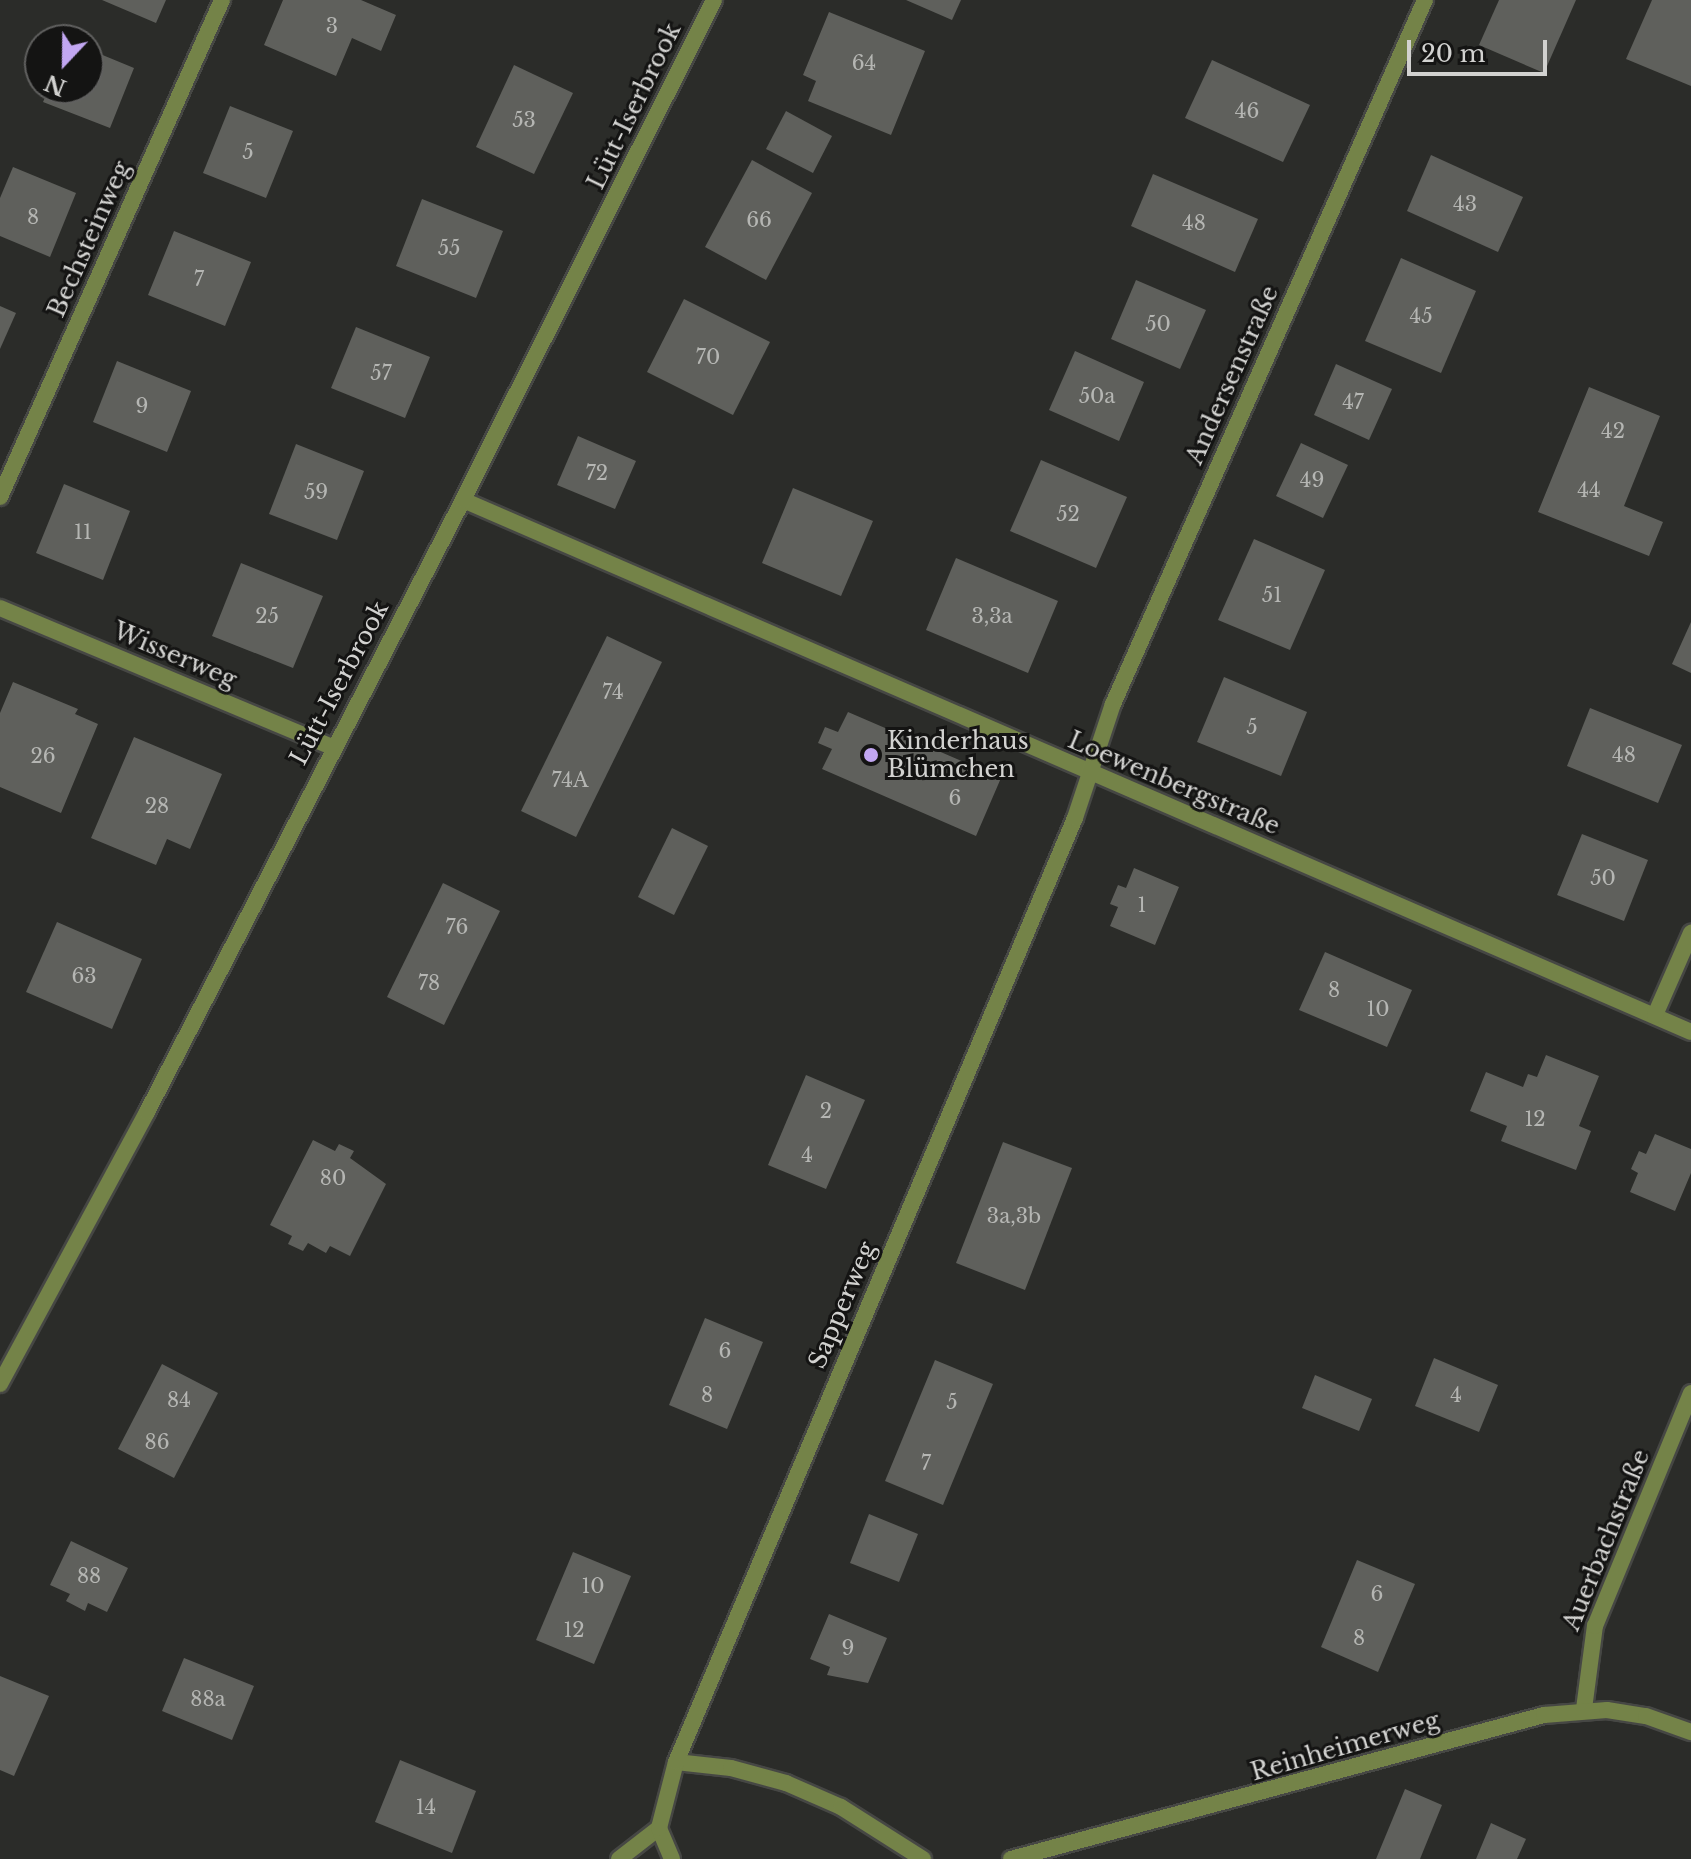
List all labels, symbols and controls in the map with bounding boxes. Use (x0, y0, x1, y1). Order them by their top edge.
house number: 3 (326, 14, 338, 38)
street label: Lütt-Iserbrook (581, 18, 687, 194)
north arrow (24, 24, 104, 104)
scale bar (1411, 24, 1551, 74)
text: 20 m (1421, 39, 1486, 68)
house number: 64 (852, 51, 876, 75)
text: N (41, 68, 70, 101)
house number: 46 (1235, 99, 1259, 123)
house number: 53 (512, 108, 536, 132)
house number: 5 (242, 140, 254, 164)
street label: Bechsteinweg (42, 157, 136, 321)
house number: 43 (1453, 192, 1477, 216)
house number: 8 (27, 205, 39, 229)
house number: 66 (746, 208, 772, 232)
house number: 48 (1182, 211, 1206, 235)
house number: 55 (438, 236, 460, 260)
house number: 7 (194, 267, 204, 291)
street label: Andersenstraße (1180, 281, 1284, 469)
house number: 45 (1409, 304, 1433, 328)
house number: 50 (1145, 312, 1171, 336)
house number: 70 (696, 345, 720, 369)
house number: 57 (370, 361, 392, 385)
house number: 50a (1079, 384, 1115, 408)
house number: 47 (1342, 390, 1364, 414)
house number: 9 (136, 394, 148, 418)
house number: 42 (1601, 419, 1625, 443)
house number: 72 (586, 461, 608, 485)
house number: 49 (1300, 468, 1324, 492)
house number: 44 (1577, 478, 1601, 502)
house number: 59 (304, 480, 328, 504)
house number: 52 (1056, 502, 1080, 526)
house number: 11 (74, 520, 92, 544)
house number: 51 (1262, 583, 1282, 607)
street label: Lütt-Iserbrook (284, 596, 394, 770)
house number: 25 (255, 604, 279, 628)
house number: 3,3a (971, 604, 1013, 628)
street label: Wisserweg (109, 616, 241, 694)
house number: 74 (602, 680, 624, 704)
house number: 5 (1246, 715, 1258, 739)
street label: Loewenbergstraße (1064, 725, 1284, 841)
place label: Kinderhaus Blümchen (887, 727, 1029, 783)
house number: 48 (1612, 743, 1636, 767)
house number: 26 (30, 744, 56, 768)
marker: Kinderhaus Blümchen (862, 746, 880, 764)
house number: 74A (552, 768, 588, 792)
house number: 6 (949, 786, 961, 810)
house number: 28 (145, 794, 169, 818)
house number: 50 (1590, 866, 1616, 890)
house number: 1 (1138, 893, 1146, 917)
house number: 76 (446, 915, 468, 939)
house number: 63 (71, 964, 97, 988)
house number: 78 (418, 971, 440, 995)
house number: 8 (1328, 978, 1340, 1002)
house number: 10 (1366, 997, 1390, 1021)
house number: 2 (820, 1099, 832, 1123)
house number: 12 (1524, 1107, 1546, 1131)
house number: 4 (801, 1143, 813, 1167)
house number: 80 (320, 1166, 346, 1190)
house number: 3a,3b (987, 1204, 1041, 1228)
street label: Sapperweg (802, 1237, 882, 1373)
house number: 6 (719, 1339, 731, 1363)
house number: 8 (701, 1383, 713, 1407)
house number: 4 (1450, 1383, 1462, 1407)
house number: 84 (167, 1388, 191, 1412)
house number: 5 (946, 1390, 958, 1414)
house number: 86 (145, 1430, 169, 1454)
street label: Auerbachstraße (1557, 1445, 1655, 1635)
house number: 7 (921, 1451, 931, 1475)
house number: 88 (77, 1564, 101, 1588)
house number: 10 (581, 1574, 605, 1598)
house number: 6 (1371, 1582, 1383, 1606)
house number: 12 (563, 1618, 585, 1642)
house number: 8 (1353, 1626, 1365, 1650)
house number: 9 (842, 1636, 854, 1660)
house number: 88a (190, 1687, 226, 1711)
street label: Reinheimerweg (1247, 1705, 1443, 1787)
house number: 14 (416, 1795, 436, 1819)

